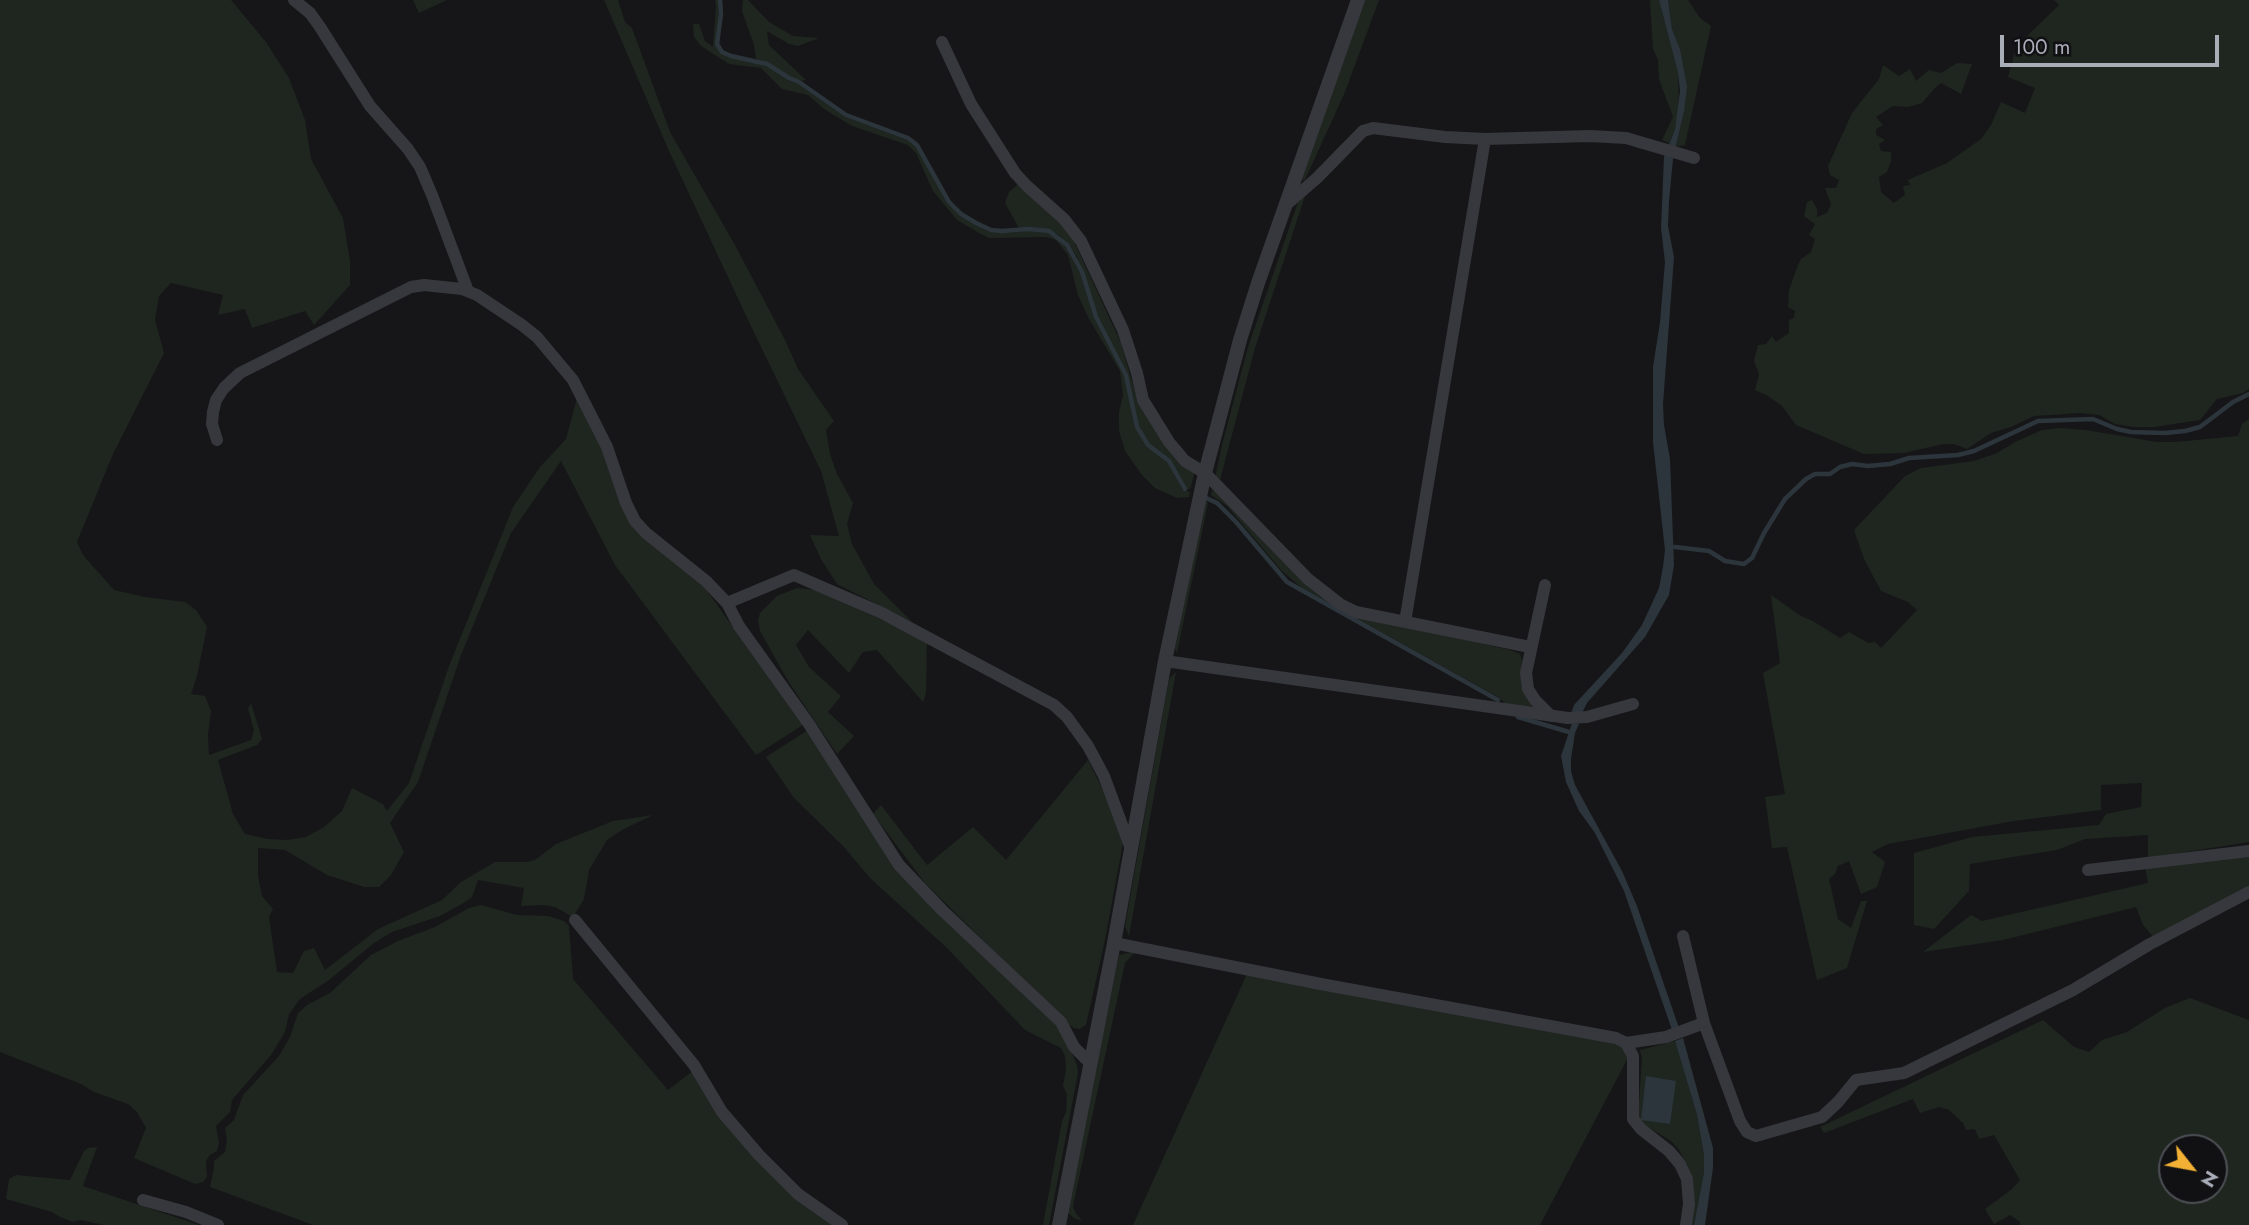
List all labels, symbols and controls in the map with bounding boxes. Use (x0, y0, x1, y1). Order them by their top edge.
scale bar (2004, 21, 2223, 65)
text: 100 m (2013, 32, 2070, 62)
north arrow (2158, 1134, 2228, 1204)
text: N (2194, 1166, 2225, 1192)

